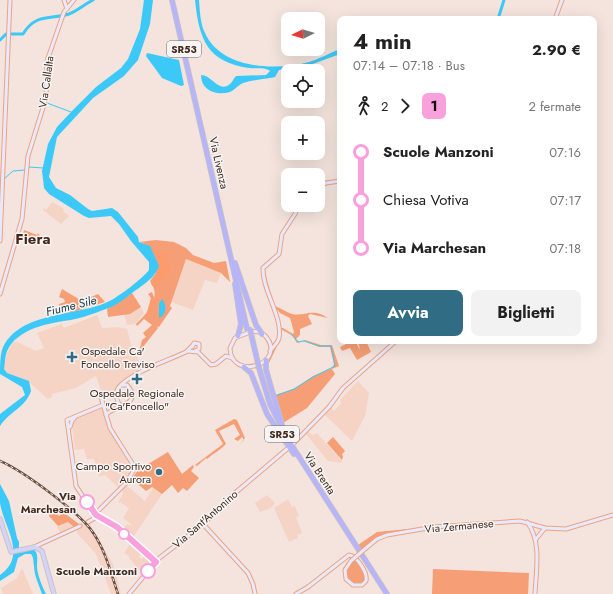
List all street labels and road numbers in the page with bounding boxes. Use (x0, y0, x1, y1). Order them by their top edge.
road number: SR53 (167, 41, 201, 57)
street label: Via Callalta (34, 55, 58, 109)
street label: Via Livenza (205, 135, 233, 191)
road number: SR53 (265, 426, 299, 442)
street label: Via Brenta (300, 449, 340, 497)
street label: Via Sant'Antonino (169, 486, 241, 552)
street label: Via Zermanese (424, 515, 495, 537)

